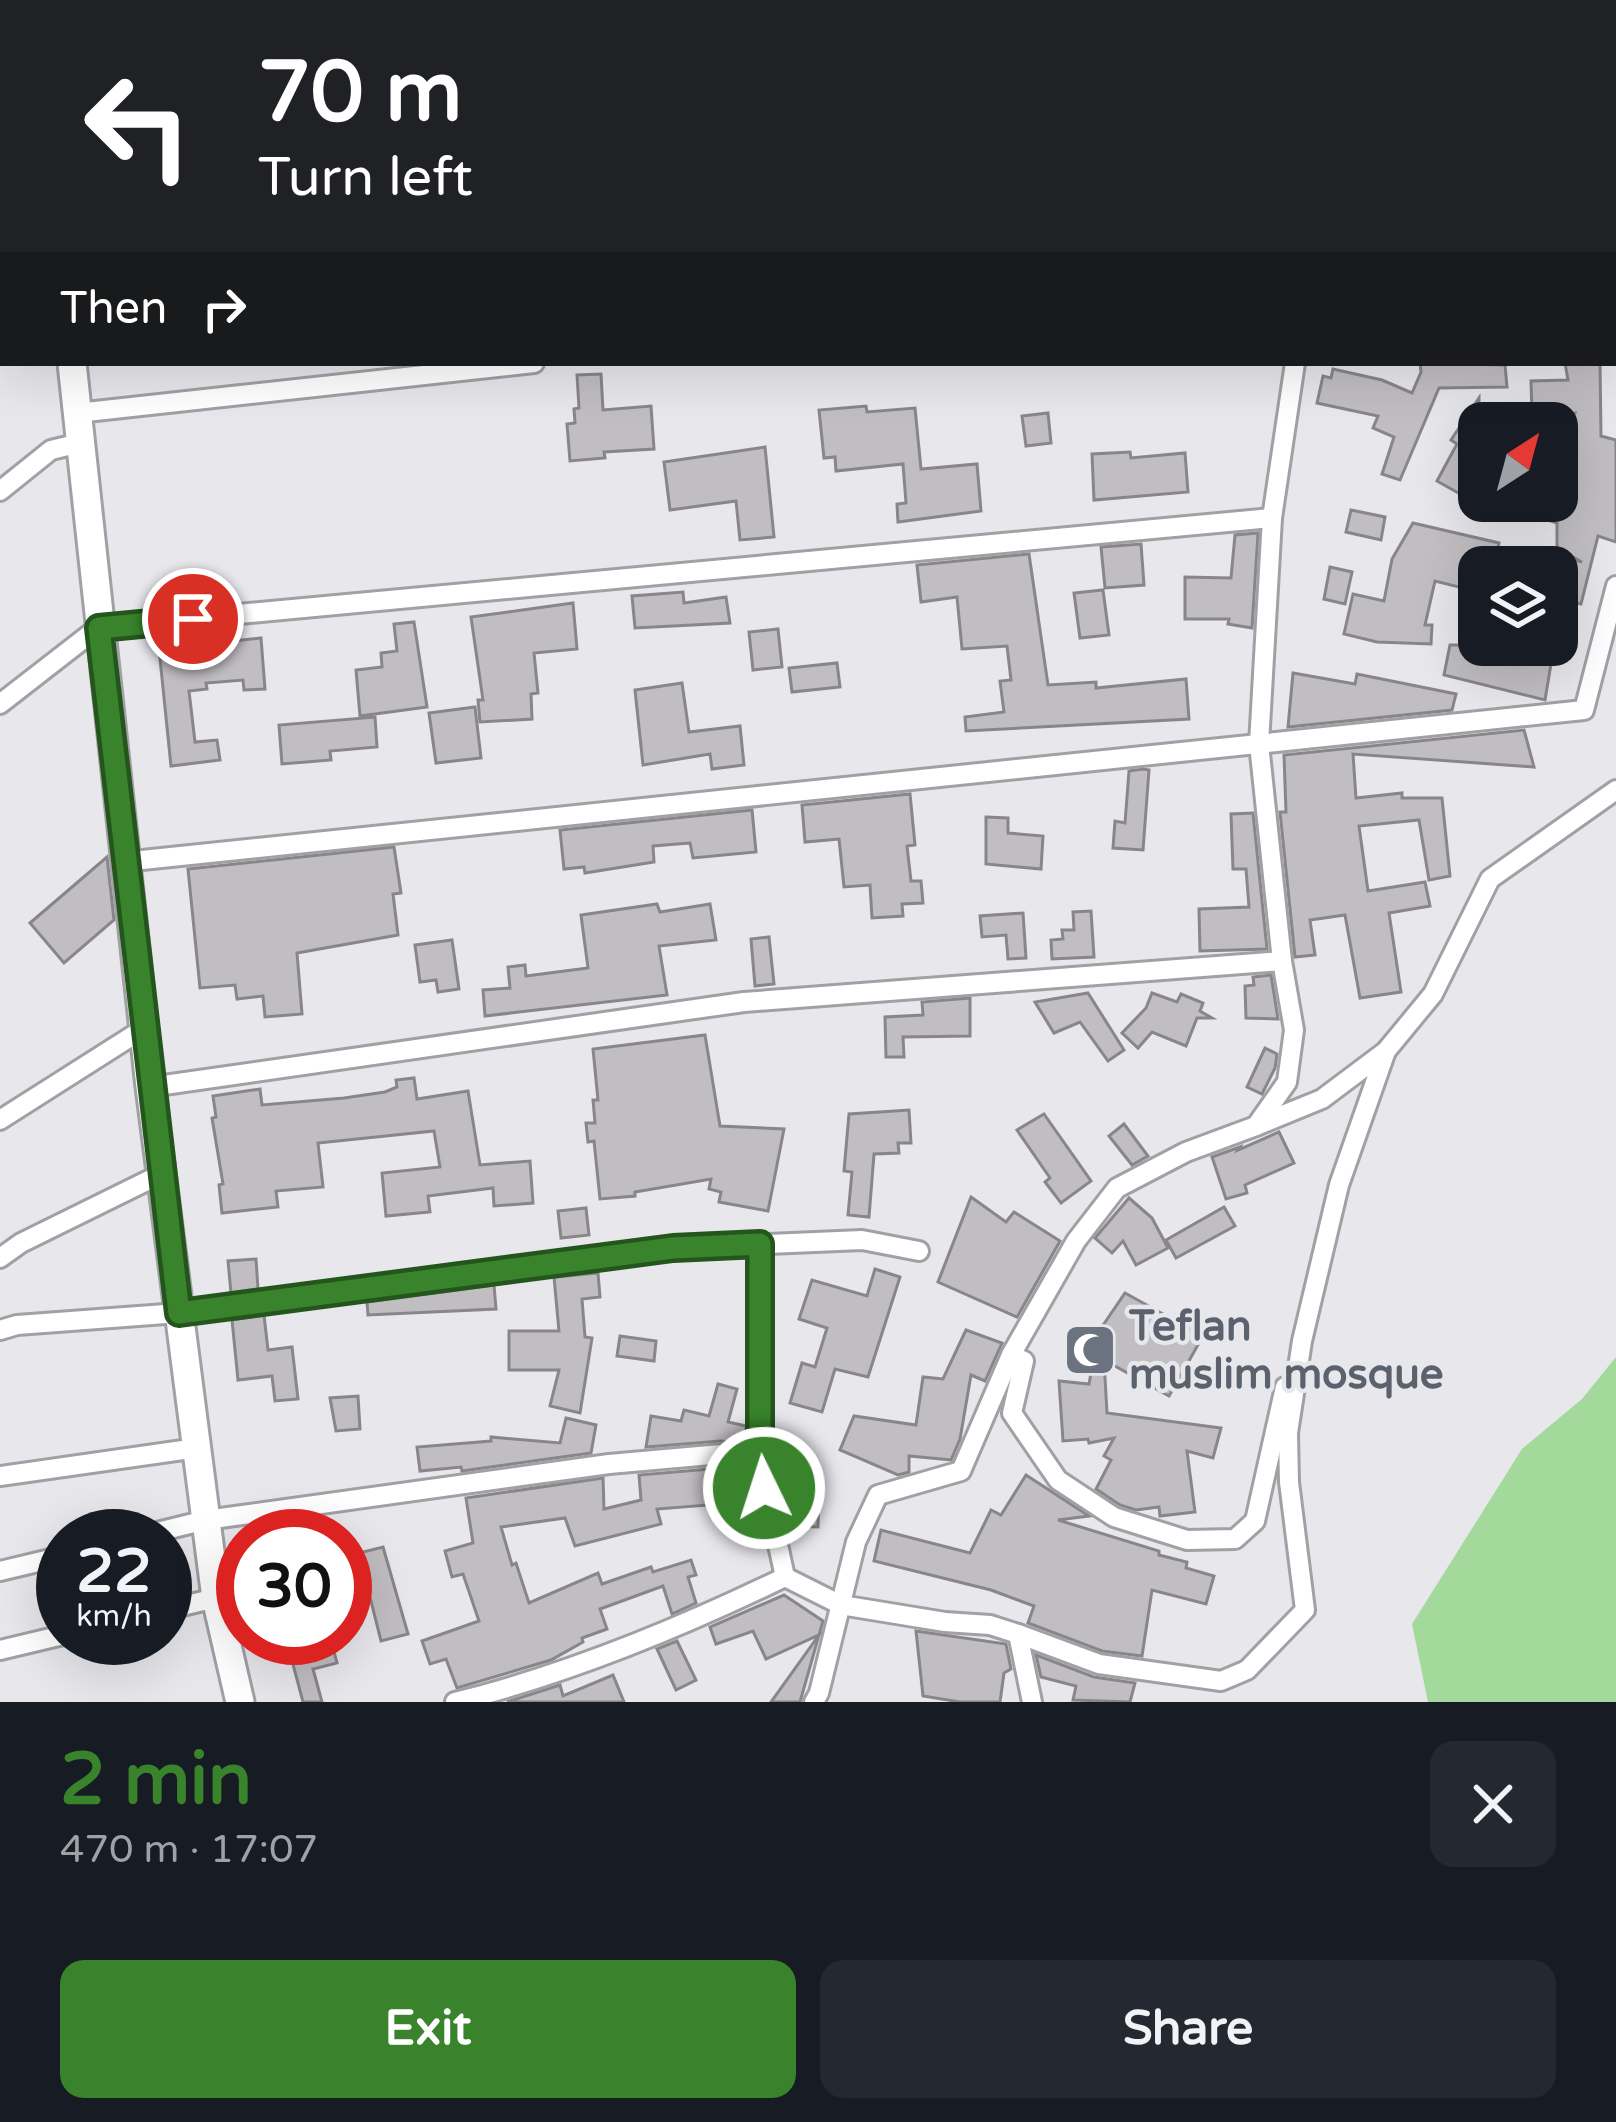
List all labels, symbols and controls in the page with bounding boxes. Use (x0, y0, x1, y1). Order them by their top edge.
text: 70 m (258, 43, 462, 144)
icon: left (60, 48, 216, 204)
text: Turn left (258, 145, 473, 210)
icon: right (191, 276, 257, 342)
text: Then (60, 282, 167, 336)
north arrow (1458, 402, 1578, 522)
map controls (1458, 402, 1578, 666)
button: layers (1458, 546, 1578, 666)
pin (142, 568, 244, 670)
icon: arrive (160, 586, 226, 652)
place label: Teflan muslim mosque (1128, 1301, 1444, 1400)
mosque icon: Teflan muslim mosque (1062, 1322, 1118, 1378)
position arrow (701, 1425, 827, 1551)
speed limit sign: 30 (216, 1509, 372, 1665)
text: 22 (76, 1536, 152, 1608)
text: km/h (76, 1598, 152, 1635)
text: 2 min (60, 1737, 252, 1824)
button: close (1430, 1741, 1556, 1867)
text: 470 m · 17:07 (60, 1826, 318, 1873)
button: Exit (60, 1960, 796, 2098)
button: Share (820, 1960, 1556, 2098)

